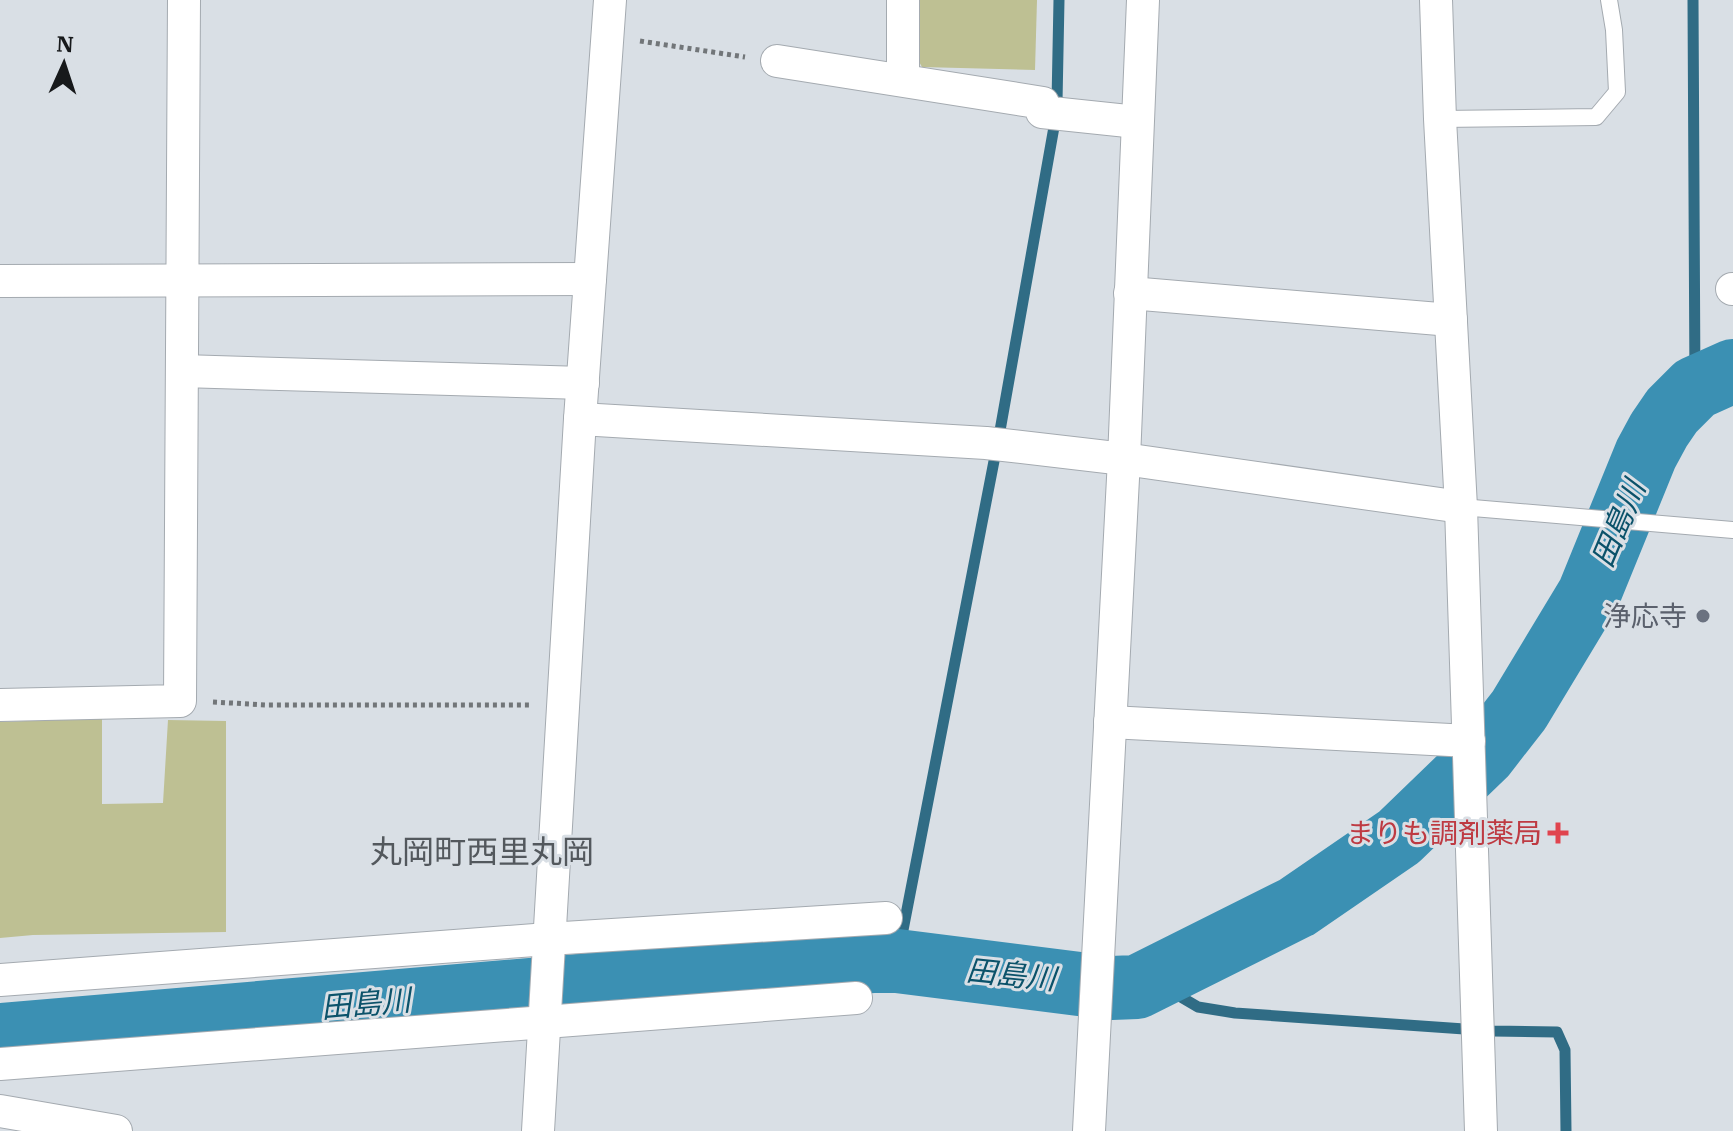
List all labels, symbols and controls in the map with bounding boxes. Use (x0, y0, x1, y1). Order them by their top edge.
north arrow (24, 24, 104, 104)
text: N (56, 29, 75, 58)
water label: 田島川 (1582, 472, 1654, 572)
place label: 浄応寺 (1603, 597, 1687, 634)
marker: 浄応寺 (1694, 607, 1712, 625)
place label: まりも調剤薬局 (1346, 814, 1542, 851)
marker: まりも調剤薬局 (1549, 824, 1567, 842)
district label: 丸岡町西里丸岡 (370, 830, 594, 872)
water label: 田島川 (964, 949, 1061, 998)
water label: 田島川 (319, 979, 415, 1026)

